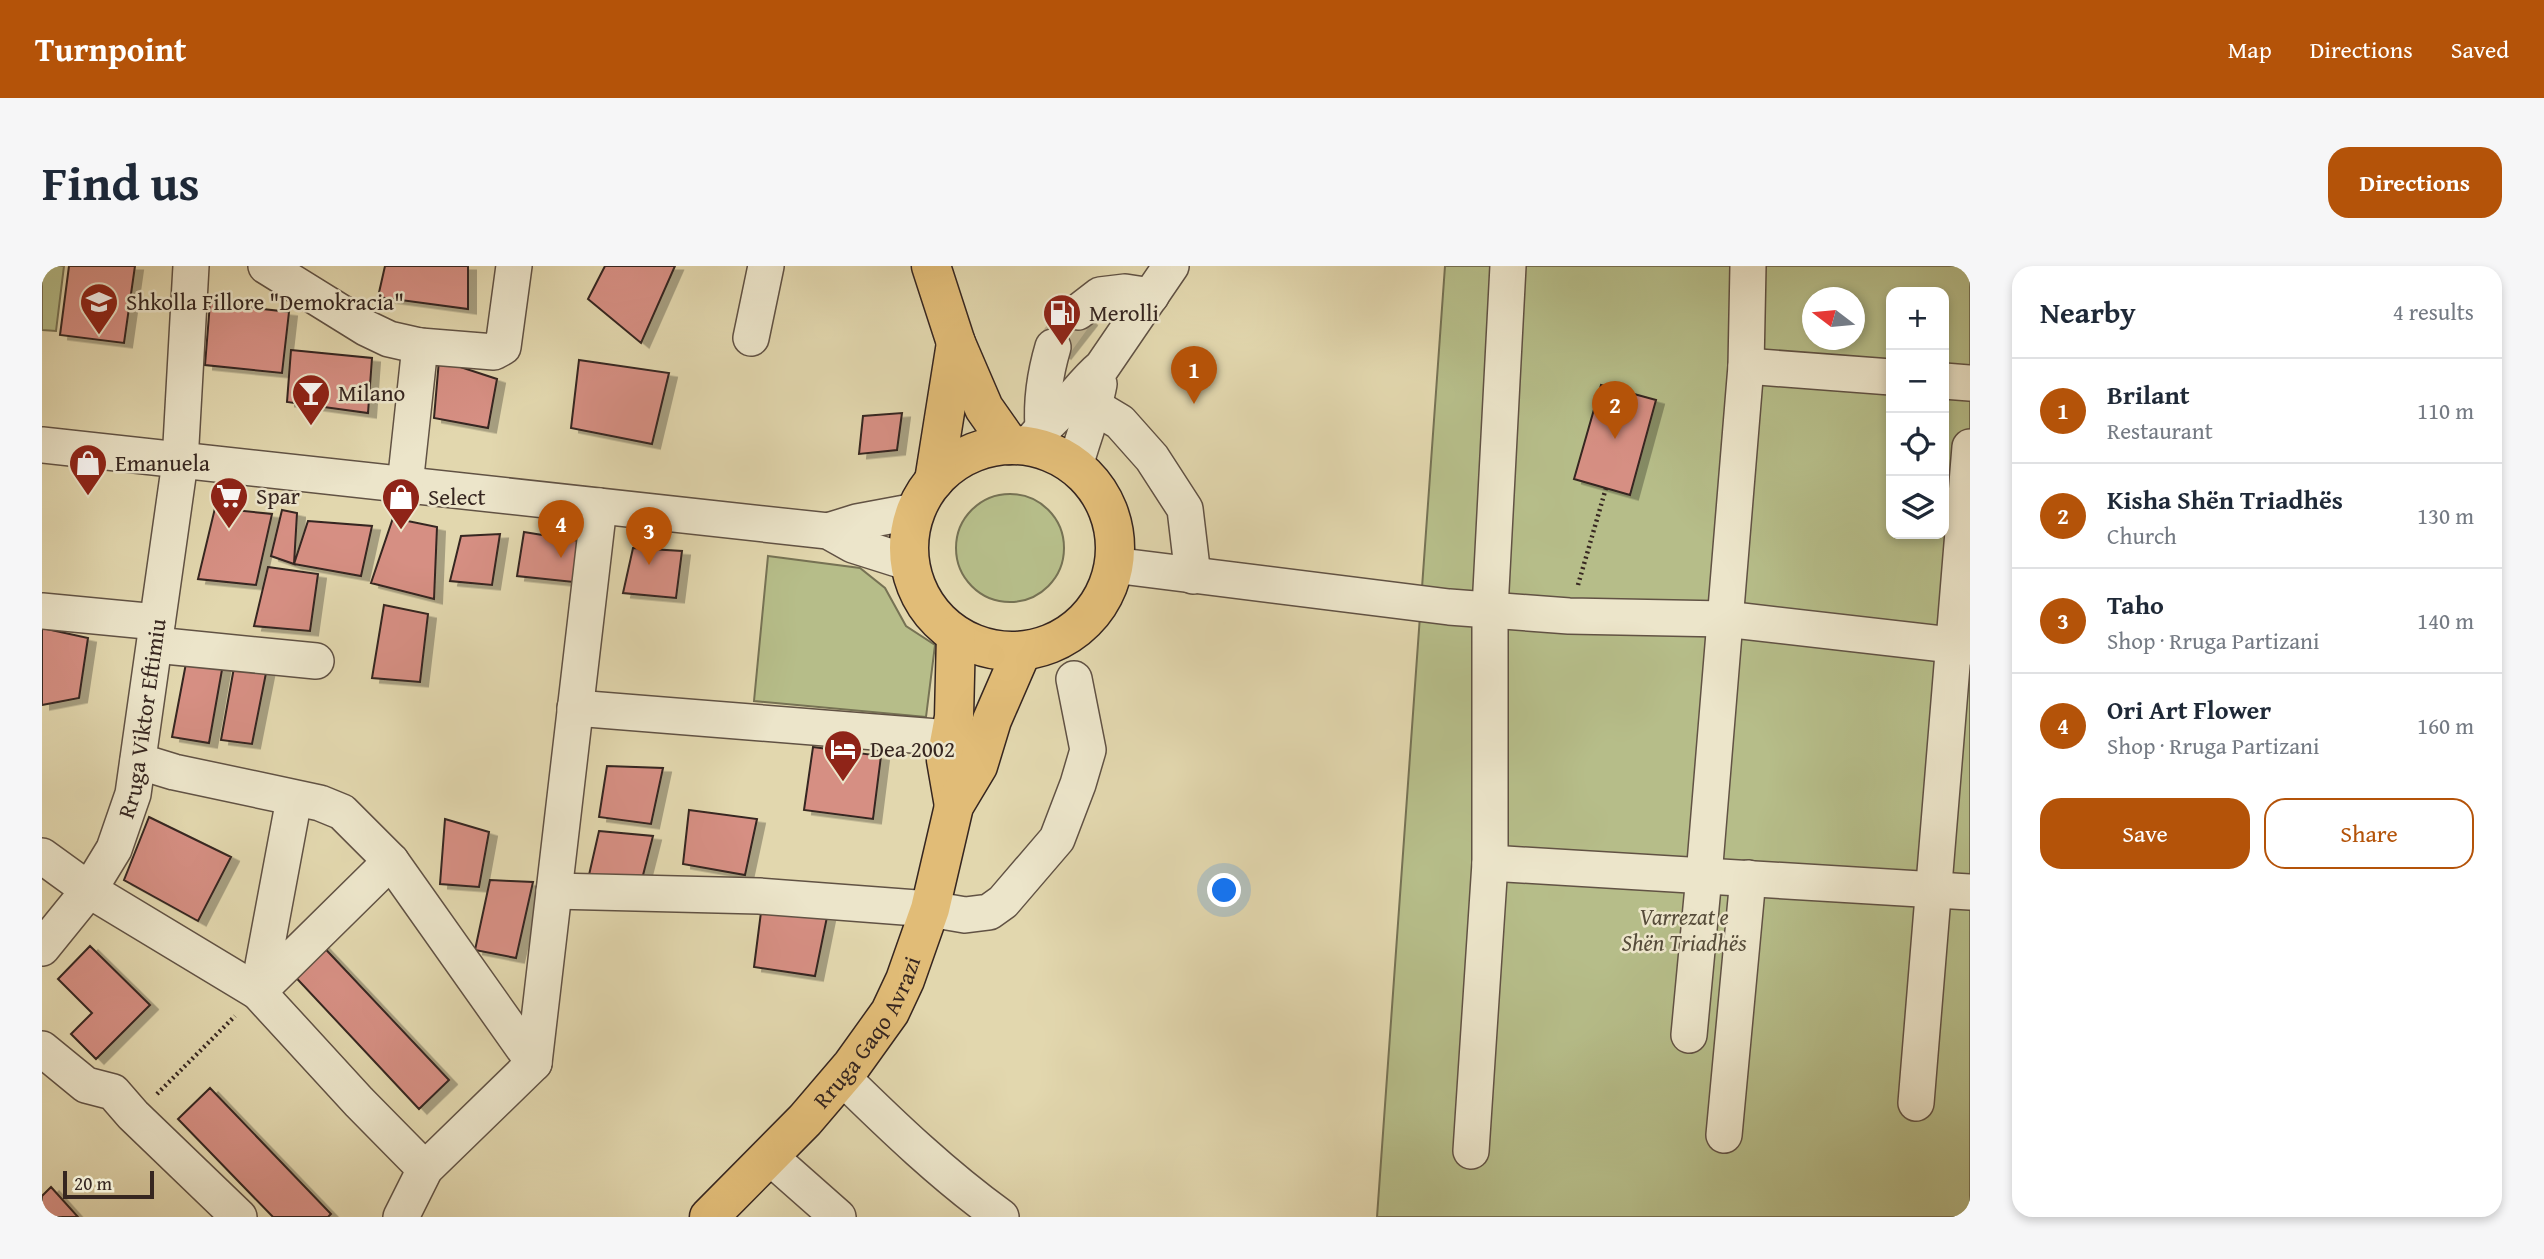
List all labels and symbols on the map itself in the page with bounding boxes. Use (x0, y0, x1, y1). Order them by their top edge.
school or university icon: Shkolla Fillore "Demokracia" (78, 281, 120, 336)
place label: Shkolla Fillore "Demokracia" (126, 285, 404, 318)
north arrow (1802, 287, 1865, 350)
fuel station icon: Merolli (1041, 292, 1083, 347)
place label: Merolli (1089, 296, 1159, 329)
pin: 1 (1171, 346, 1217, 404)
bar icon: Milano (290, 372, 332, 427)
place label: Milano (338, 376, 405, 409)
pin: 2 (1592, 381, 1638, 439)
shop icon: Emanuela (67, 442, 109, 497)
place label: Emanuela (115, 446, 210, 479)
supermarket icon: Spar (208, 475, 250, 530)
shop icon: Select (380, 476, 422, 531)
place label: Spar (256, 479, 301, 512)
place label: Select (428, 480, 486, 513)
pin: 4 (538, 500, 584, 558)
pin: 3 (626, 507, 672, 565)
street label: Rruga Viktor Eftimiu (109, 616, 174, 823)
hotel icon: Dea 2002 (822, 728, 864, 783)
place label: Dea 2002 (870, 732, 955, 765)
your location (1207, 873, 1241, 907)
park label: Varrezat e Shën Triadhës (1622, 900, 1747, 959)
street label: Rruga Gaqo Avrazi (805, 952, 928, 1115)
scale bar (63, 1168, 154, 1200)

